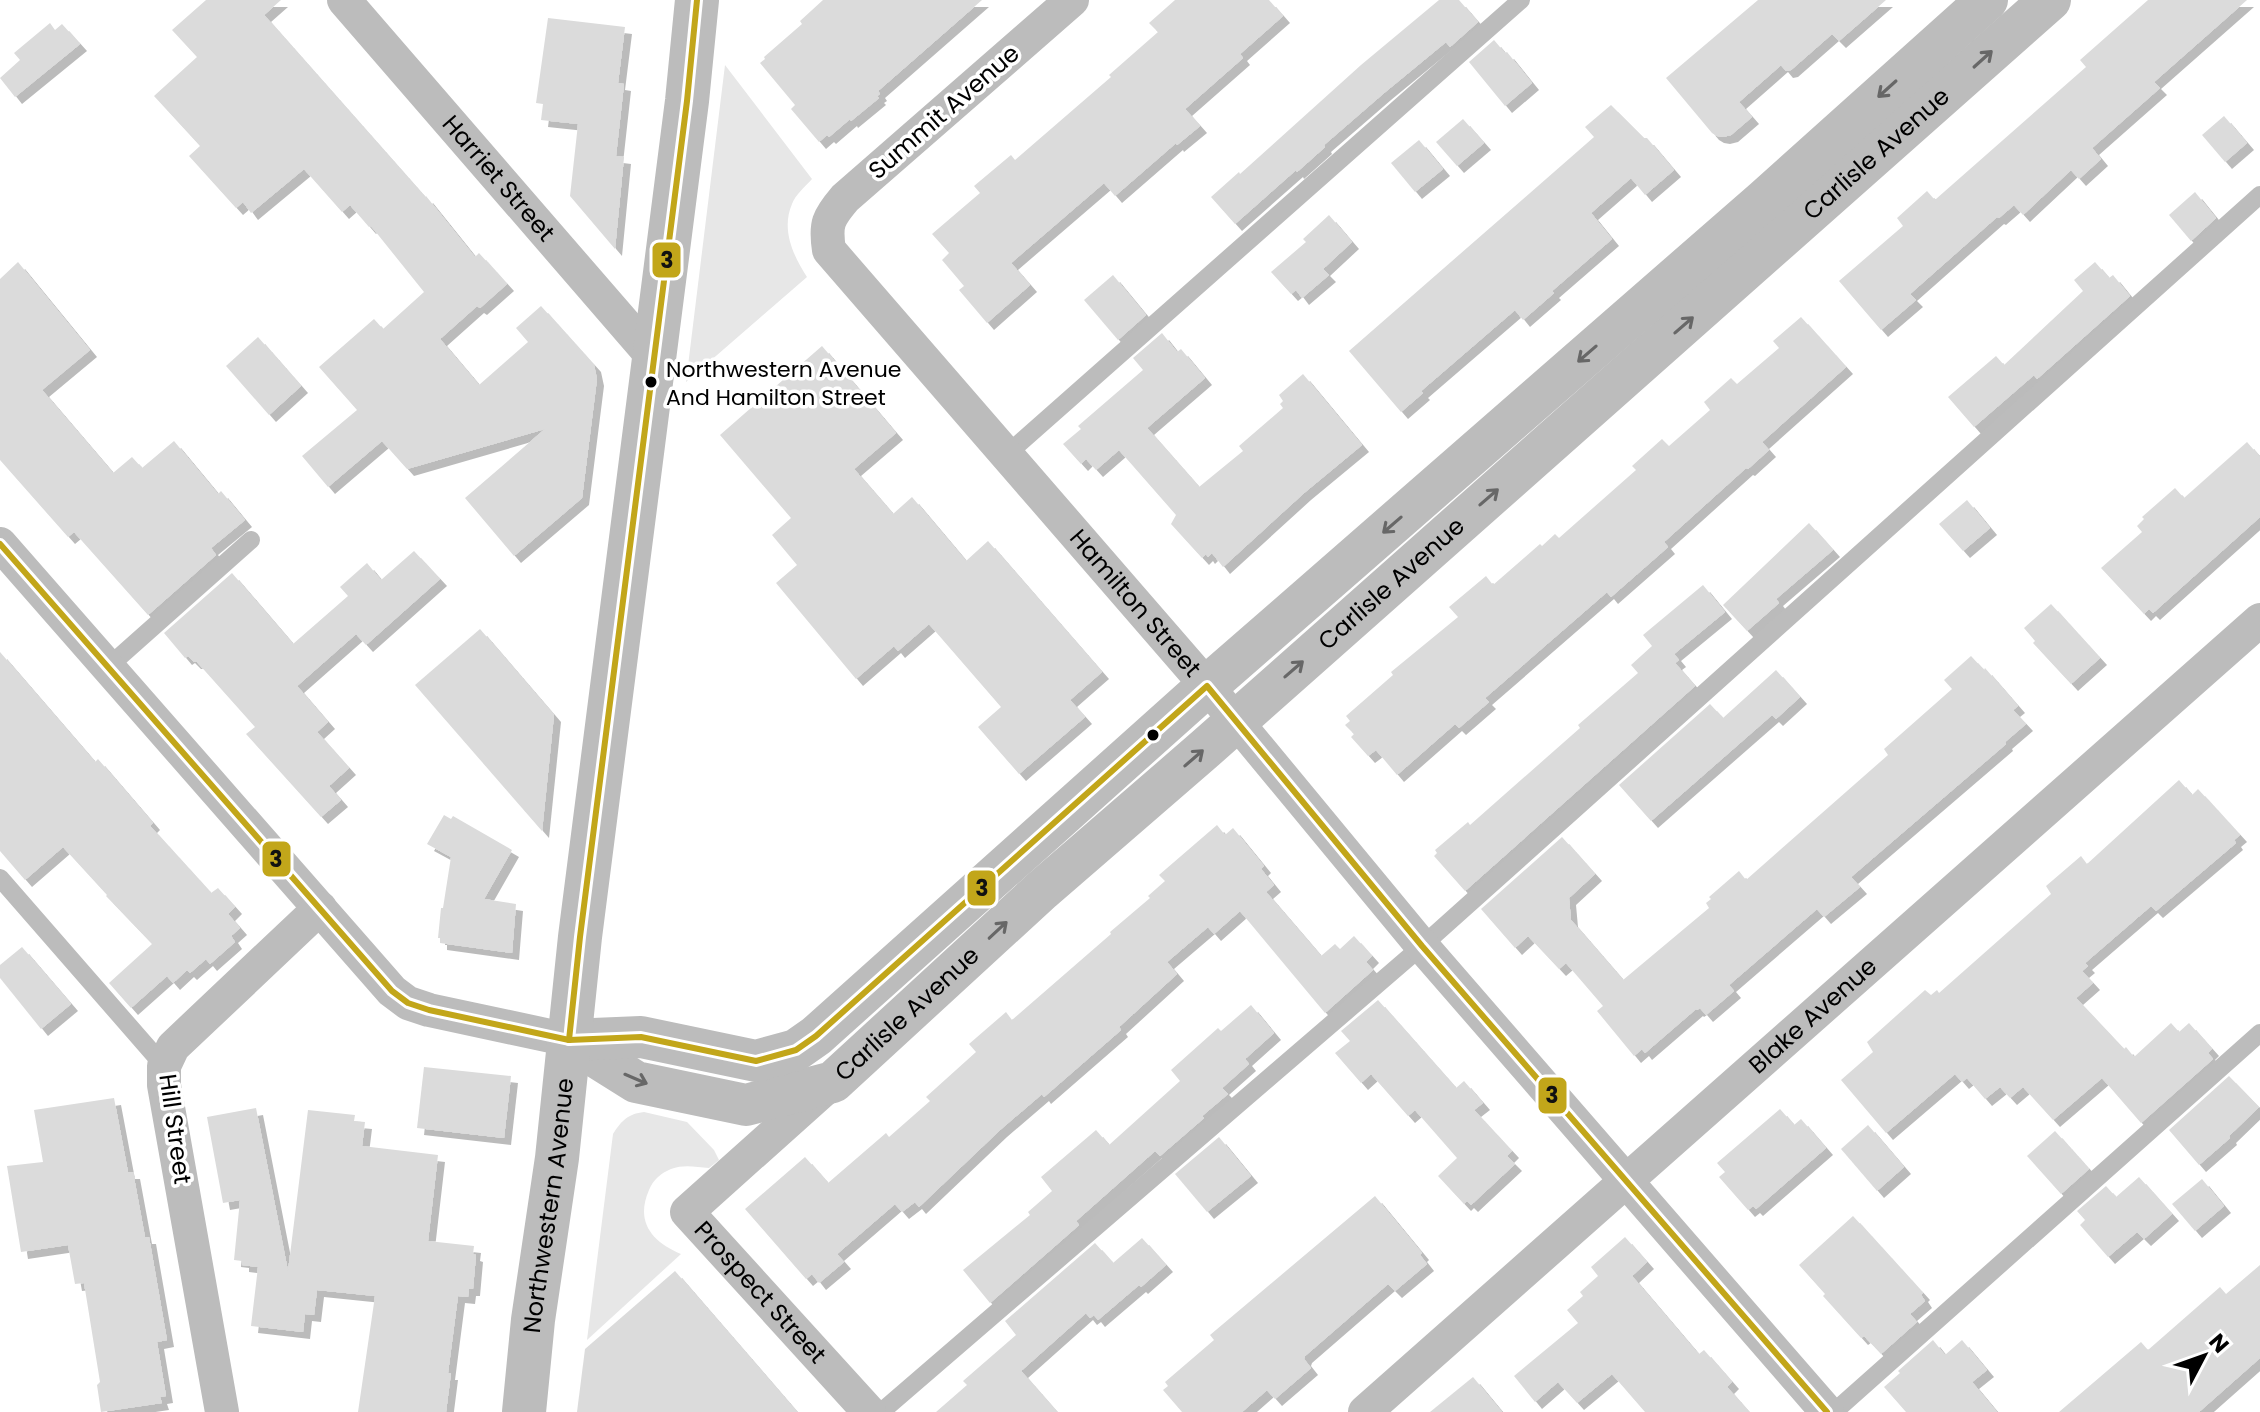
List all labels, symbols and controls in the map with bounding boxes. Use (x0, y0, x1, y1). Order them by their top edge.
street label: Summit Avenue (861, 37, 1026, 186)
one-way arrow (1973, 50, 1993, 68)
street label: Carlisle Avenue (1796, 80, 1956, 227)
one-way arrow (1878, 80, 1898, 98)
street label: Harriet Street (435, 108, 563, 248)
line badge: 3 (651, 241, 682, 279)
text: 3 (660, 245, 674, 276)
one-way arrow (1673, 316, 1693, 334)
one-way arrow (1578, 345, 1598, 363)
place label: Northwestern Avenue And Hamilton Street (666, 354, 901, 413)
marker: Northwestern Avenue And Hamilton Street (643, 374, 659, 390)
one-way arrow (1479, 488, 1499, 506)
street label: Carlisle Avenue (1311, 509, 1471, 657)
one-way arrow (1382, 516, 1402, 534)
street label: Hamilton Street (1062, 522, 1209, 684)
one-way arrow (1284, 660, 1304, 678)
unlabelled marker (1145, 727, 1161, 743)
one-way arrow (1183, 750, 1203, 768)
line badge: 3 (261, 840, 292, 878)
text: 3 (269, 844, 283, 875)
line badge: 3 (966, 869, 997, 907)
text: 3 (975, 873, 989, 904)
one-way arrow (988, 922, 1008, 940)
street label: Carlisle Avenue (827, 939, 986, 1088)
street label: Blake Avenue (1741, 950, 1884, 1081)
street label: Hill Street (151, 1072, 200, 1186)
one-way arrow (623, 1073, 648, 1088)
street label: Northwestern Avenue (515, 1076, 581, 1334)
line badge: 3 (1537, 1076, 1568, 1115)
text: 3 (1545, 1080, 1559, 1111)
street label: Prospect Street (687, 1214, 834, 1370)
north arrow (2164, 1316, 2244, 1396)
text: N (2202, 1327, 2236, 1360)

